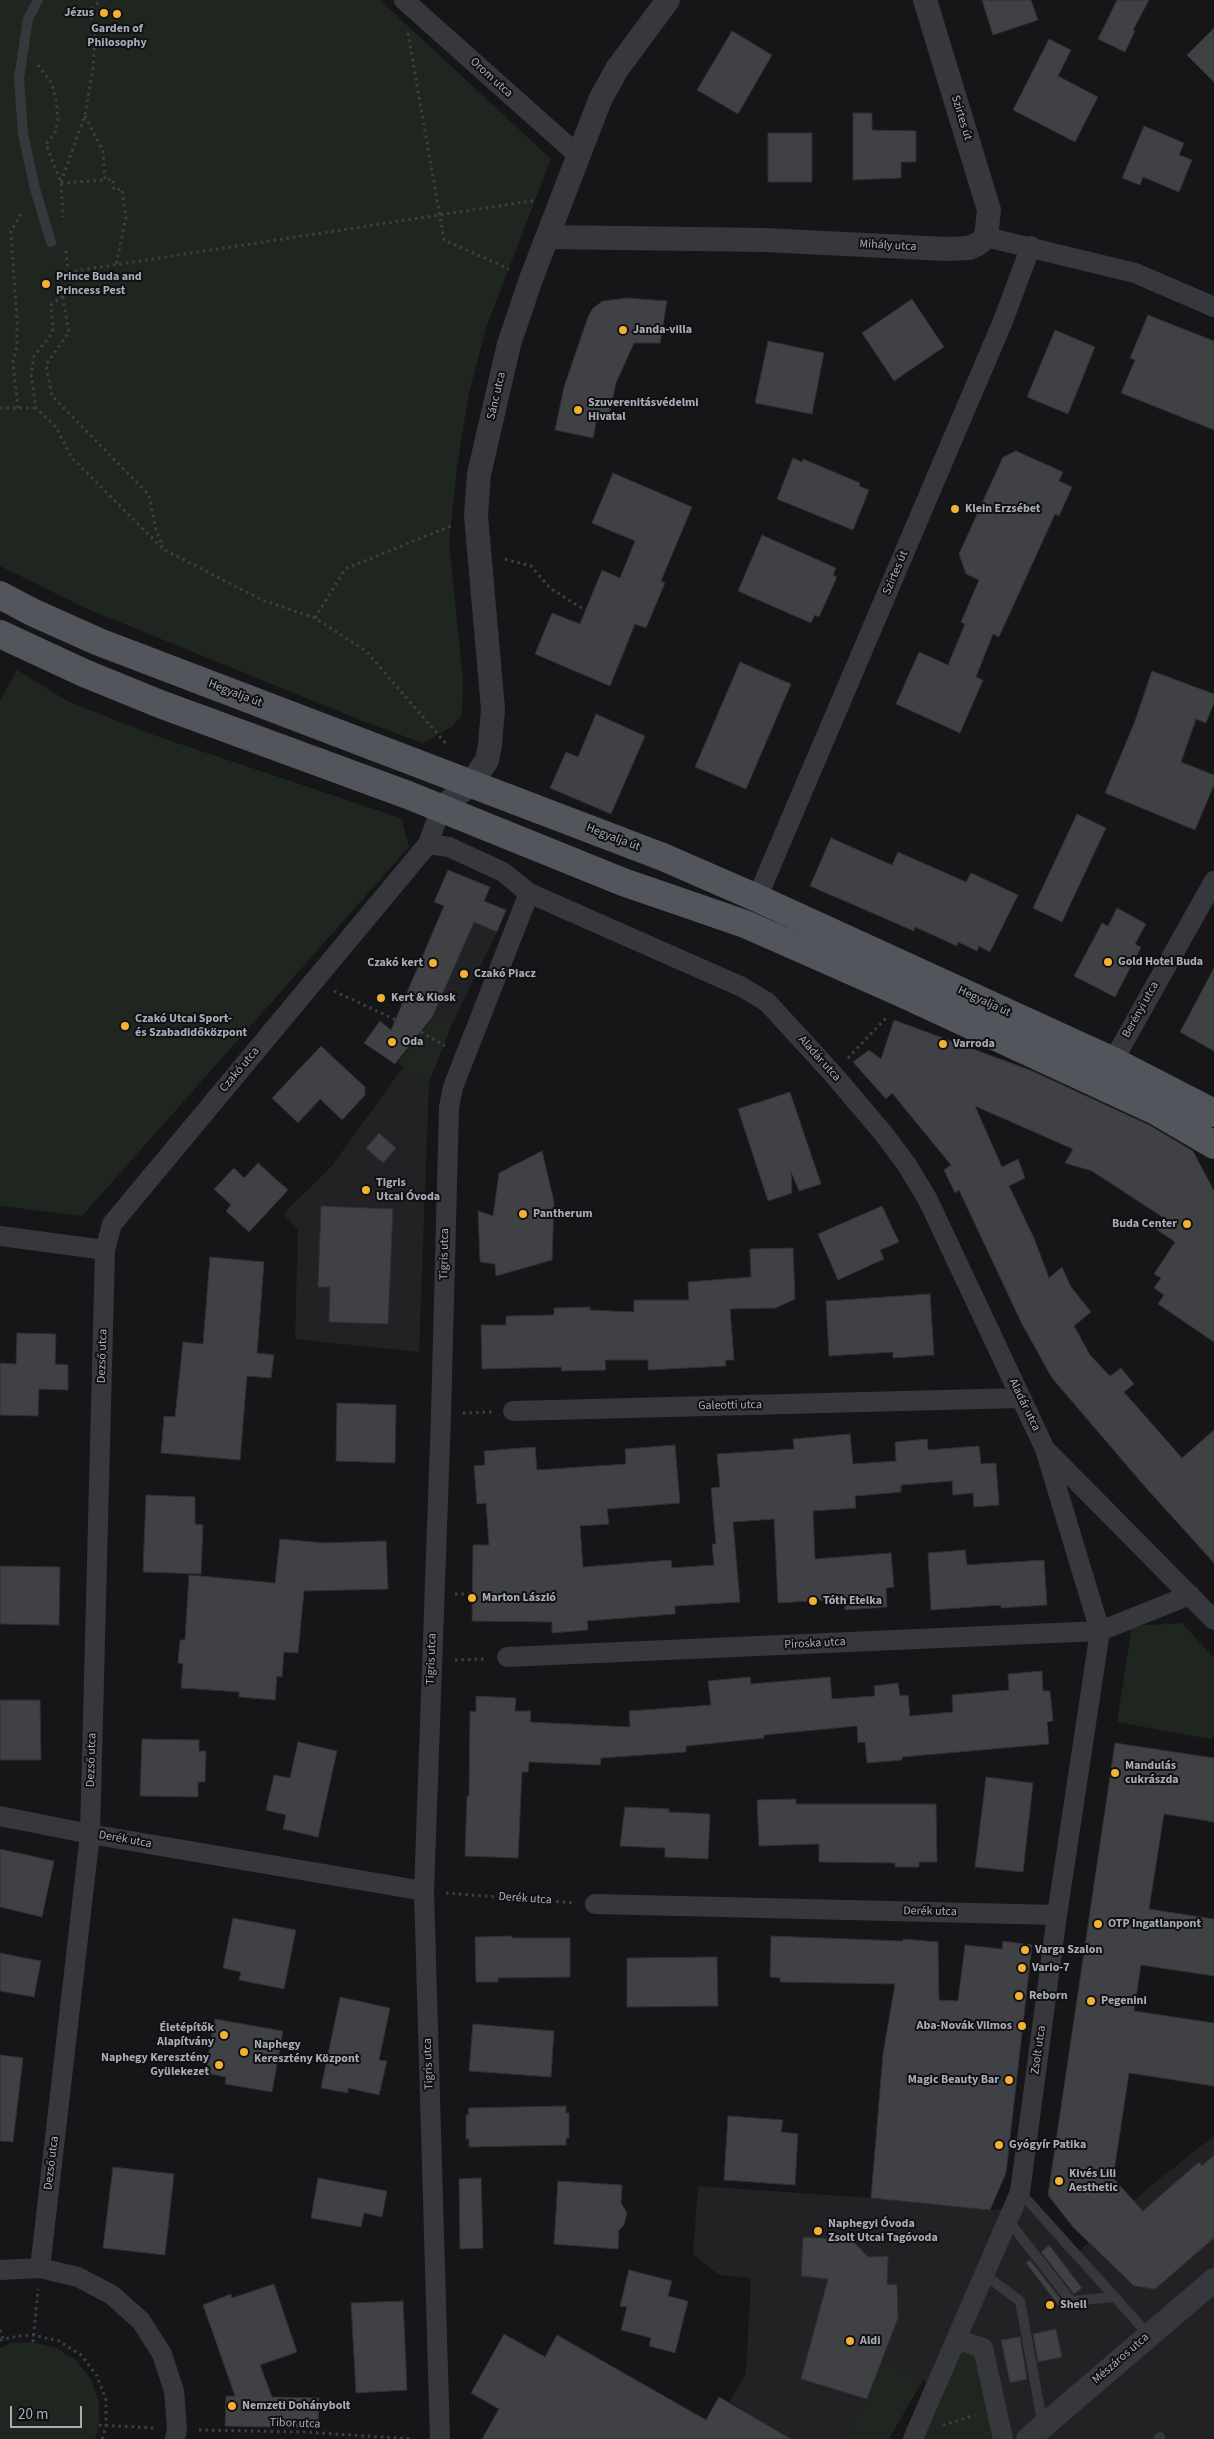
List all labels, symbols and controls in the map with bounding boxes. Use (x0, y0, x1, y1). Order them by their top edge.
place label: Jézus (64, 6, 94, 20)
marker: Jézus (98, 7, 110, 19)
marker: Garden of Philosophy (111, 8, 123, 20)
place label: Garden of Philosophy (87, 22, 147, 50)
street label: Orom utca (467, 55, 515, 101)
street label: Szirtes út (947, 94, 975, 142)
street label: Mihály utca (859, 237, 917, 255)
place label: Prince Buda and Princess Pest (56, 270, 142, 298)
marker: Prince Buda and Princess Pest (40, 278, 52, 290)
place label: Janda-villa (633, 323, 692, 337)
marker: Janda-villa (617, 324, 629, 336)
street label: Sánc utca (485, 371, 509, 421)
place label: Szuverenitásvédelmi Hivatal (588, 396, 699, 424)
marker: Szuverenitásvédelmi Hivatal (572, 404, 584, 416)
place label: Klein Erzsébet (965, 502, 1040, 516)
marker: Klein Erzsébet (949, 503, 961, 515)
street label: Szirtes út (880, 549, 912, 597)
street label: Hegyalja út (206, 677, 264, 711)
street label: Hegyalja út (584, 821, 642, 855)
place label: Gold Hotel Buda (1118, 955, 1203, 969)
place label: Czakó kert (367, 956, 423, 970)
marker: Gold Hotel Buda (1102, 956, 1114, 968)
marker: Czakó kert (427, 957, 439, 969)
place label: Czakó Piacz (474, 967, 536, 981)
marker: Czakó Piacz (458, 968, 470, 980)
street label: Berényi utca (1120, 979, 1162, 1041)
street label: Hegyalja út (955, 984, 1013, 1020)
place label: Kert & Kiosk (391, 991, 456, 1005)
marker: Kert & Kiosk (375, 992, 387, 1004)
place label: Czakó Utcai Sport- és Szabadidőközpont (135, 1012, 247, 1040)
marker: Czakó Utcai Sport- és Szabadidőközpont (119, 1020, 131, 1032)
street label: Aladár utca (795, 1033, 843, 1085)
place label: Oda (402, 1035, 423, 1049)
marker: Oda (386, 1036, 398, 1048)
place label: Varroda (953, 1037, 995, 1051)
marker: Varroda (937, 1038, 949, 1050)
street label: Czakó utca (217, 1045, 263, 1095)
place label: Tigris Utcai Óvoda (376, 1176, 440, 1204)
marker: Tigris Utcai Óvoda (360, 1184, 372, 1196)
place label: Pantherum (533, 1207, 592, 1221)
marker: Pantherum (517, 1208, 529, 1220)
place label: Buda Center (1112, 1217, 1177, 1231)
marker: Buda Center (1181, 1218, 1193, 1230)
street label: Tigris utca (437, 1228, 453, 1280)
street label: Dezső utca (95, 1329, 111, 1383)
street label: Aladár utca (1005, 1376, 1043, 1434)
street label: Galeotti utca (698, 1398, 762, 1414)
place label: Marton László (482, 1591, 556, 1605)
marker: Marton László (466, 1592, 478, 1604)
place label: Tóth Etelka (823, 1594, 882, 1608)
marker: Tóth Etelka (807, 1595, 819, 1607)
street label: Tigris utca (424, 1633, 440, 1685)
street label: Piroska utca (784, 1635, 846, 1653)
street label: Dezső utca (84, 1733, 100, 1787)
place label: Mandulás cukrászda (1125, 1759, 1179, 1787)
marker: Mandulás cukrászda (1109, 1767, 1121, 1779)
street label: Derék utca (97, 1828, 153, 1852)
street label: Derék utca (498, 1890, 552, 1908)
street label: Derék utca (903, 1904, 957, 1920)
place label: OTP Ingatlanpont (1108, 1917, 1201, 1931)
marker: OTP Ingatlanpont (1092, 1918, 1104, 1930)
place label: Varga Szalon (1035, 1943, 1102, 1957)
marker: Varga Szalon (1019, 1944, 1031, 1956)
place label: Vario-7 (1032, 1961, 1070, 1975)
marker: Vario-7 (1016, 1962, 1028, 1974)
place label: Reborn (1029, 1989, 1068, 2003)
marker: Reborn (1013, 1990, 1025, 2002)
place label: Pegenini (1101, 1994, 1147, 2008)
marker: Pegenini (1085, 1995, 1097, 2007)
place label: Aba-Novák Vilmos (917, 2019, 1012, 2033)
marker: Aba-Novák Vilmos (1016, 2020, 1028, 2032)
place label: Életépítők Alapítvány (157, 2021, 214, 2049)
street label: Zsolt utca (1028, 2025, 1050, 2075)
marker: Életépítők Alapítvány (218, 2029, 230, 2041)
place label: Naphegy Keresztény Központ (254, 2038, 359, 2066)
street label: Tigris utca (421, 2038, 437, 2090)
marker: Naphegy Keresztény Központ (238, 2046, 250, 2058)
place label: Naphegy Keresztény Gyülekezet (101, 2051, 209, 2079)
marker: Naphegy Keresztény Gyülekezet (213, 2059, 225, 2071)
place label: Magic Beauty Bar (908, 2073, 999, 2087)
marker: Magic Beauty Bar (1003, 2074, 1015, 2086)
street label: Dezső utca (42, 2135, 62, 2191)
place label: Gyógyír Patika (1009, 2138, 1086, 2152)
marker: Gyógyír Patika (993, 2139, 1005, 2151)
place label: Kivés Lili Aesthetic (1069, 2167, 1118, 2195)
marker: Kivés Lili Aesthetic (1053, 2175, 1065, 2187)
place label: Naphegyi Óvoda Zsolt Utcai Tagóvoda (828, 2217, 938, 2245)
marker: Naphegyi Óvoda Zsolt Utcai Tagóvoda (812, 2225, 824, 2237)
place label: Shell (1060, 2298, 1087, 2312)
marker: Shell (1044, 2299, 1056, 2311)
street label: Mészáros utca (1090, 2330, 1152, 2388)
place label: Aldi (860, 2334, 880, 2348)
marker: Aldi (844, 2335, 856, 2347)
scale bar (12, 2396, 85, 2428)
place label: Nemzeti Dohánybolt (242, 2399, 350, 2413)
marker: Nemzeti Dohánybolt (226, 2400, 238, 2412)
text: 20 m (18, 2404, 48, 2425)
street label: Tibor utca (269, 2416, 321, 2432)

